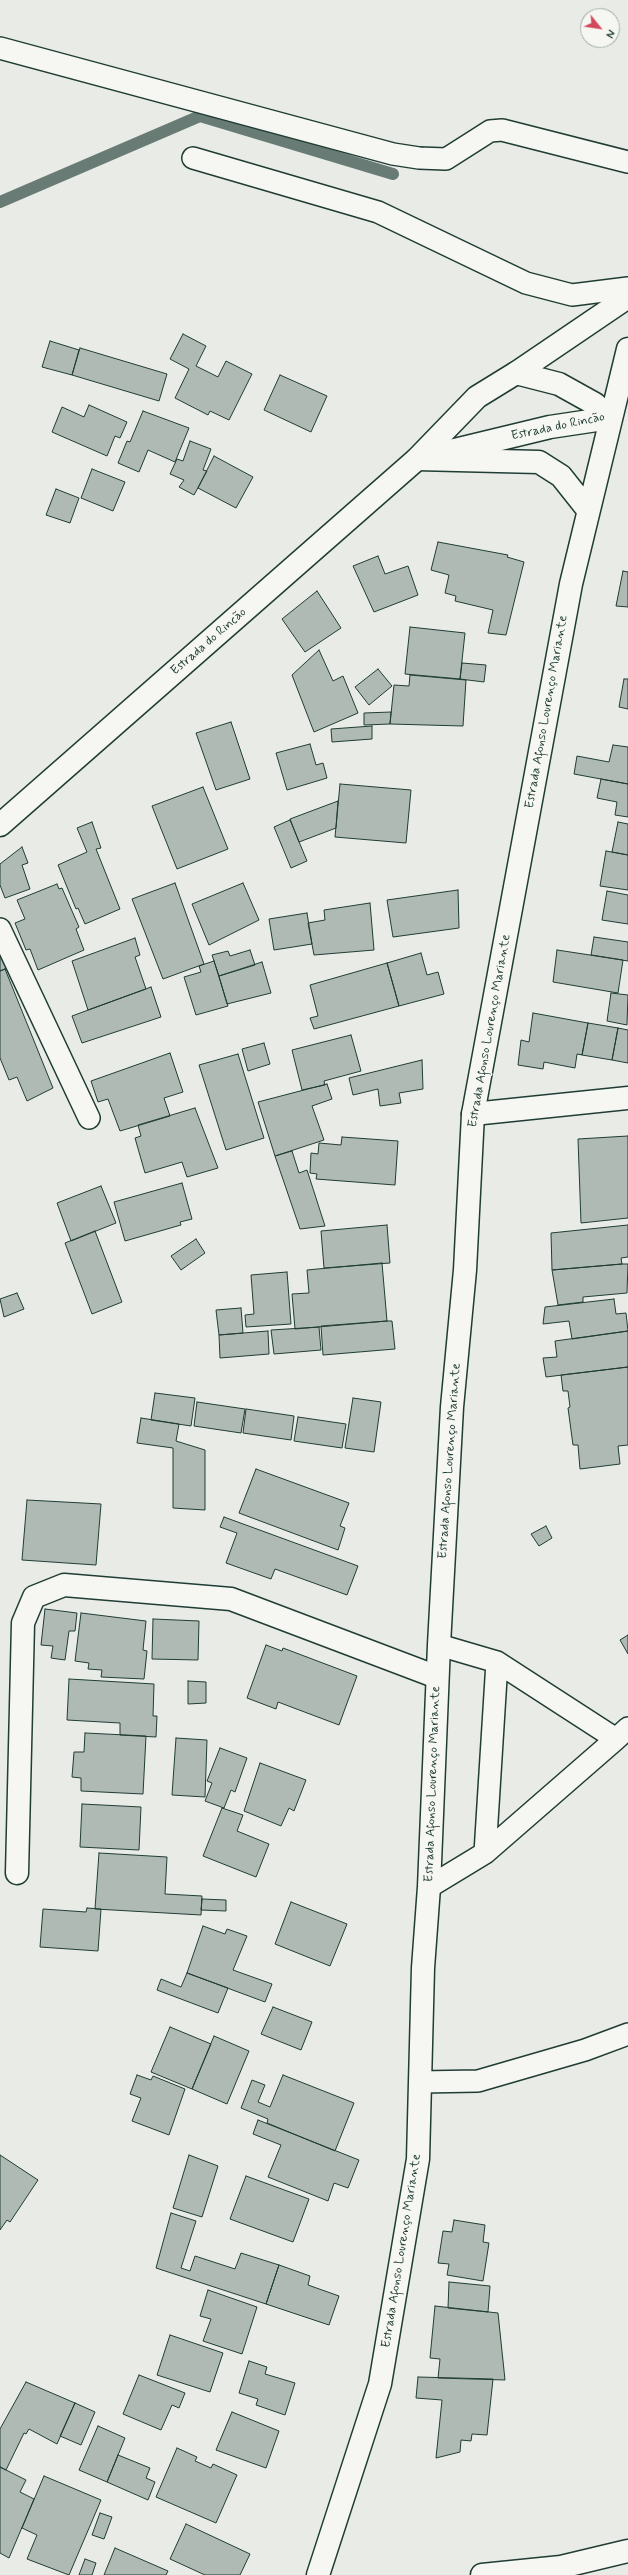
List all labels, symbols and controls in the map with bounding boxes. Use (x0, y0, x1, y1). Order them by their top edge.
north arrow (580, 8, 620, 48)
text: N (602, 27, 617, 40)
street label: Estrada do Rincão (510, 409, 606, 445)
street label: Estrada do Rincão (168, 605, 250, 679)
street label: Estrada Afonso Lourenço Mariante (522, 614, 572, 810)
street label: Estrada Afonso Lourenço Mariante (465, 933, 515, 1129)
street label: Estrada Afonso Lourenço Mariante (435, 1363, 465, 1559)
street label: Estrada Afonso Lourenço Mariante (422, 1686, 444, 1882)
street label: Estrada Afonso Lourenço Mariante (379, 2153, 425, 2349)

